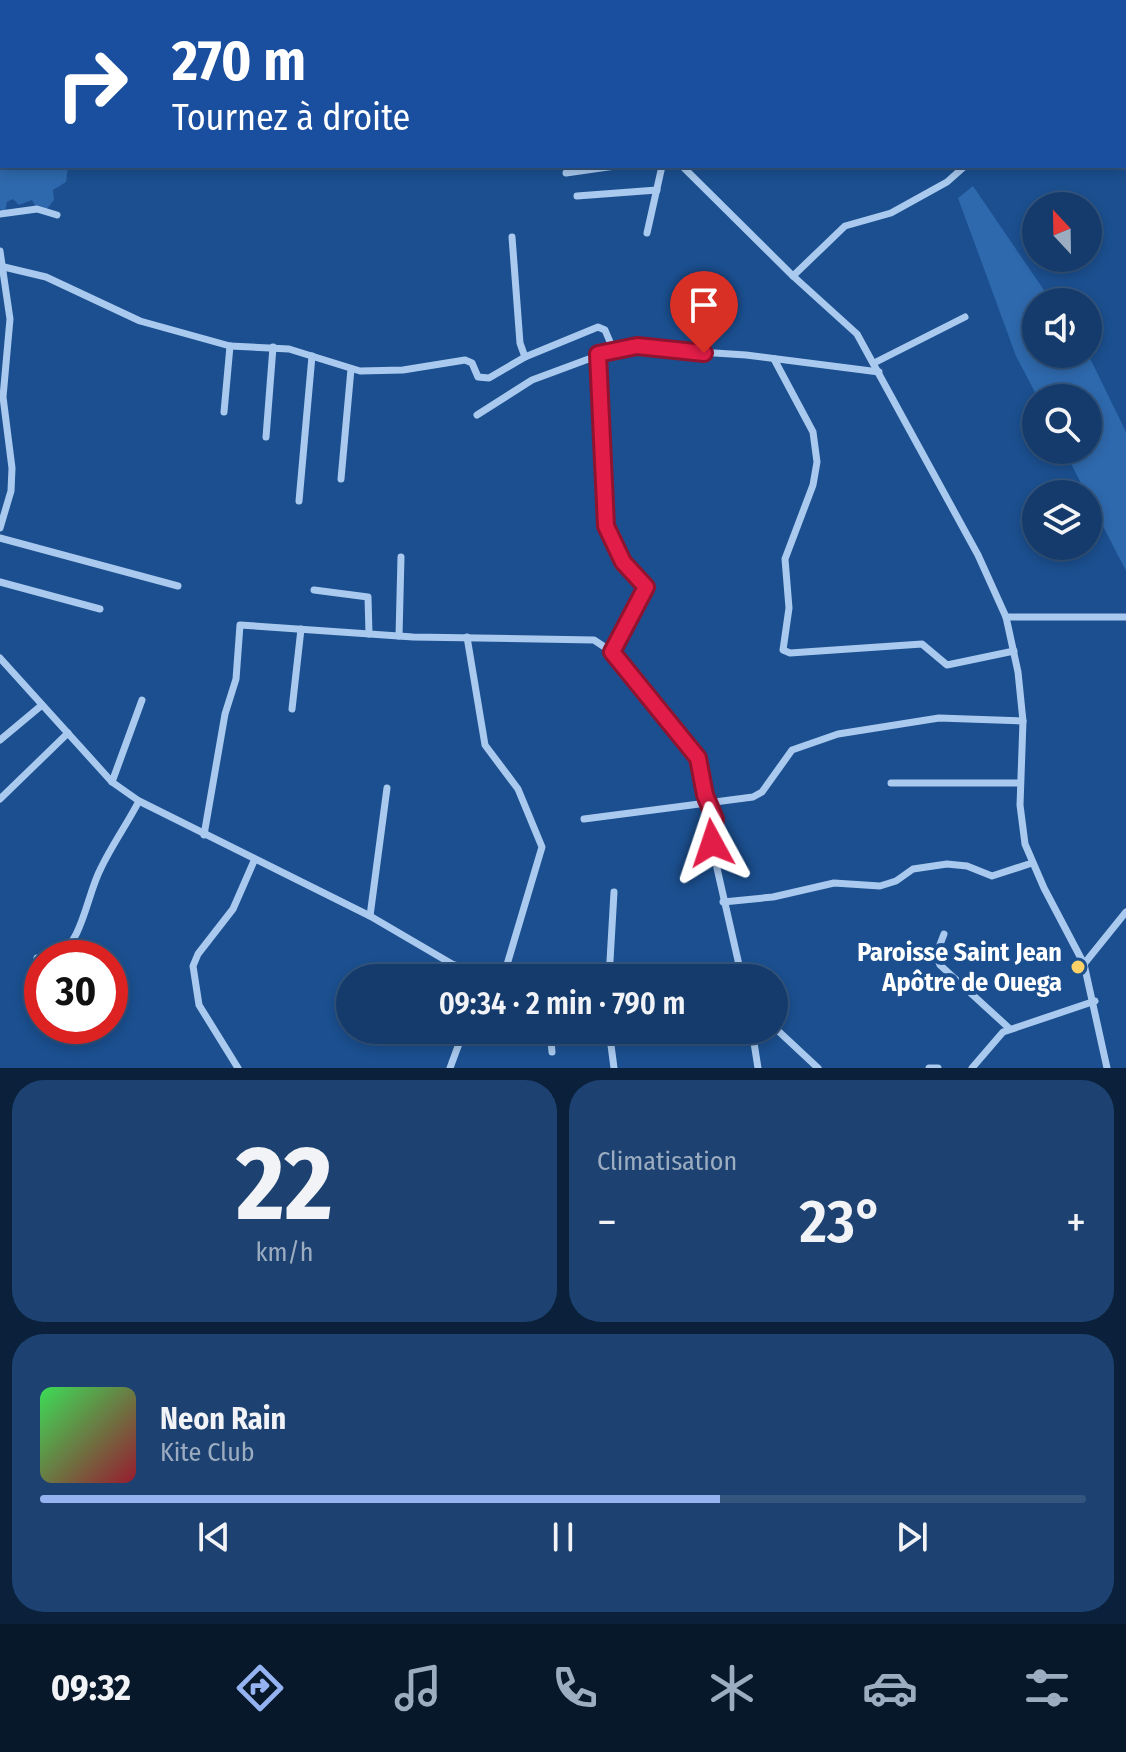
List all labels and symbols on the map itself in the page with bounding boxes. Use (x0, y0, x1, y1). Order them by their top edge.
north arrow (1022, 192, 1102, 272)
pin (670, 271, 738, 353)
position arrow (670, 801, 754, 885)
place label: Paroisse Saint Jean Apôtre de Ouega (857, 937, 1062, 998)
speed limit sign: 30 (24, 940, 128, 1044)
marker: Paroisse Saint Jean Apôtre de Ouega (1069, 958, 1087, 976)

